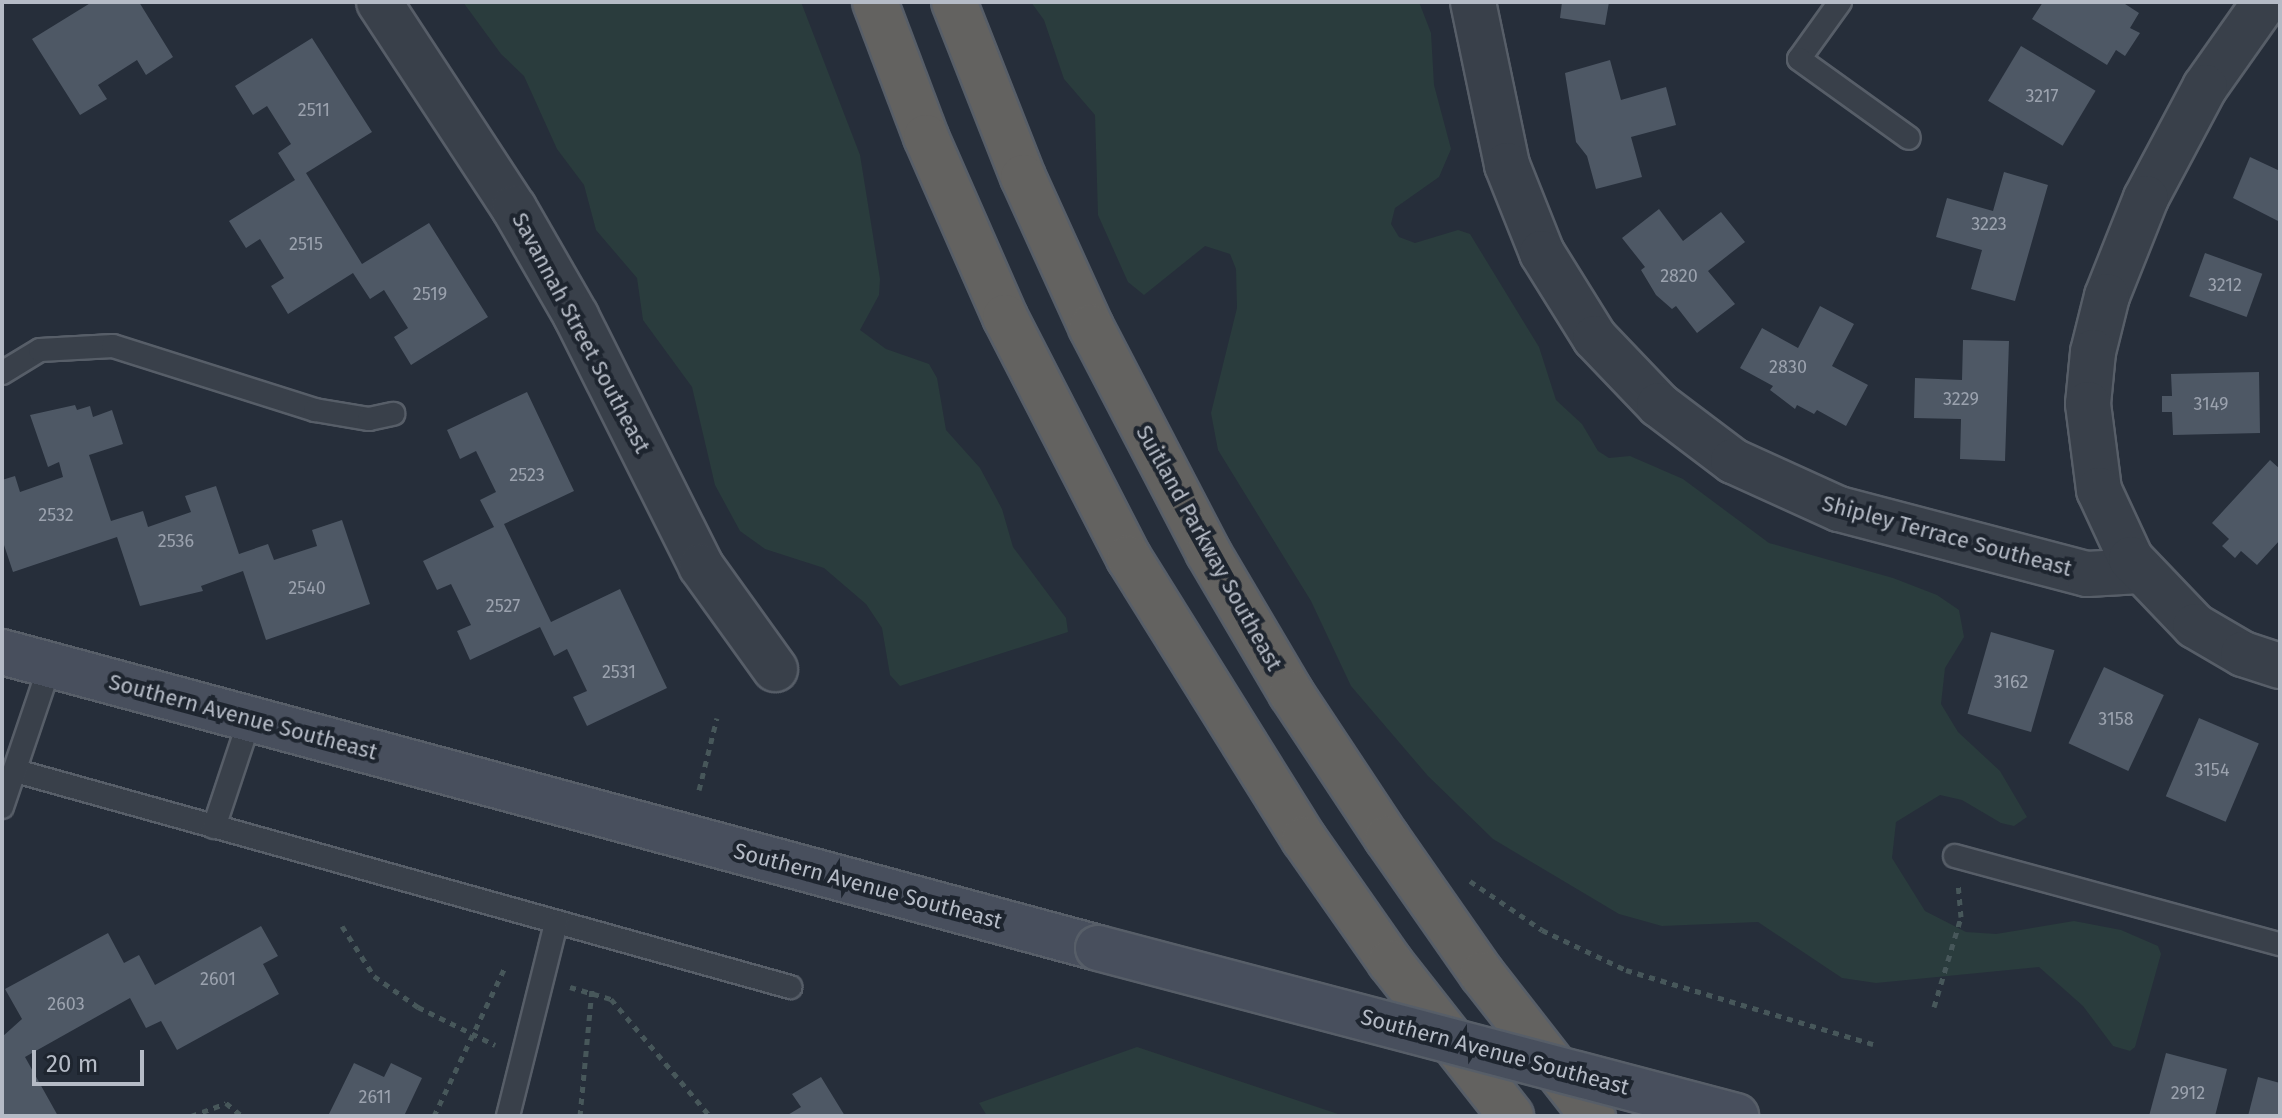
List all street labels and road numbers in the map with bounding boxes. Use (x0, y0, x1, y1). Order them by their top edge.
street label: Savannah Street Southeast (506, 208, 656, 458)
street label: Suitland Parkway Southeast (1131, 421, 1287, 675)
street label: Shipley Terrace Southeast (1819, 490, 2075, 582)
street label: Southern Avenue Southeast (106, 668, 380, 766)
street label: Southern Avenue Southeast (731, 837, 1005, 935)
street label: Southern Avenue Southeast (1358, 1003, 1632, 1101)

